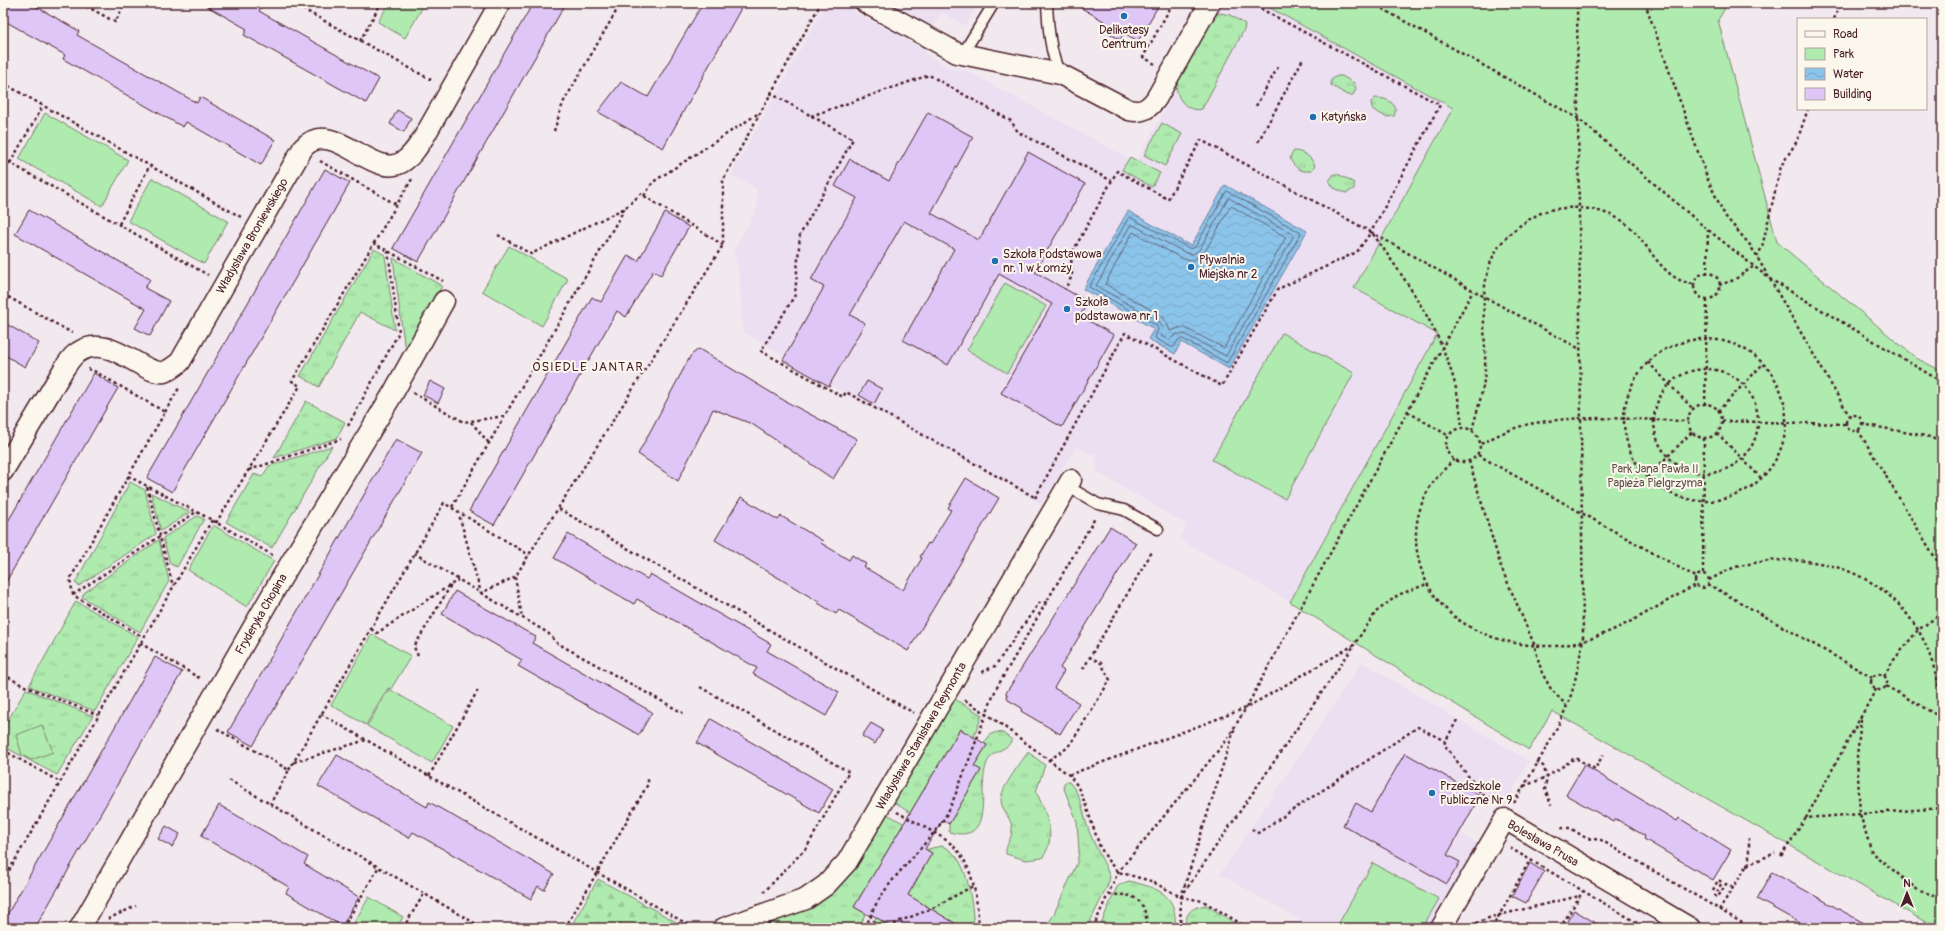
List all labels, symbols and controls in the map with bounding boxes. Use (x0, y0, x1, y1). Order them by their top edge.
marker: Delikatesy Centrum (1119, 11, 1129, 21)
legend (1797, 18, 1927, 110)
place label: Delikatesy Centrum (1099, 23, 1149, 52)
text: Road (1833, 27, 1858, 42)
text: Park (1833, 47, 1854, 62)
text: Water (1833, 67, 1864, 82)
text: Building (1833, 87, 1872, 102)
place label: Katyńska (1321, 110, 1367, 125)
marker: Katyńska (1308, 112, 1318, 122)
street label: Władysława Broniewskiego (213, 175, 292, 297)
place label: Szkoła Podstawowa nr. 1 w Łomży (1003, 247, 1102, 276)
place label: Pływalnia Miejska nr 2 (1199, 253, 1258, 282)
marker: Szkoła Podstawowa nr. 1 w Łomży (990, 256, 1000, 266)
marker: Pływalnia Miejska nr 2 (1186, 262, 1196, 272)
place label: Szkoła podstawowa nr 1 (1075, 295, 1158, 324)
marker: Szkoła podstawowa nr 1 (1062, 304, 1072, 314)
district label: OSIEDLE JANTAR (532, 359, 644, 375)
park label: Park Jana Pawła II Papieża Pielgrzyma (1607, 462, 1703, 491)
street label: Fryderyka Chopina (232, 571, 291, 657)
street label: Władysława Stanisława Reymonta (873, 659, 970, 813)
place label: Przedszkole Publiczne Nr 9 (1440, 779, 1512, 808)
marker: Przedszkole Publiczne Nr 9 (1427, 788, 1437, 798)
street label: Bolesława Prusa (1504, 817, 1581, 870)
north arrow (1887, 873, 1927, 913)
text: N (1903, 877, 1911, 890)

